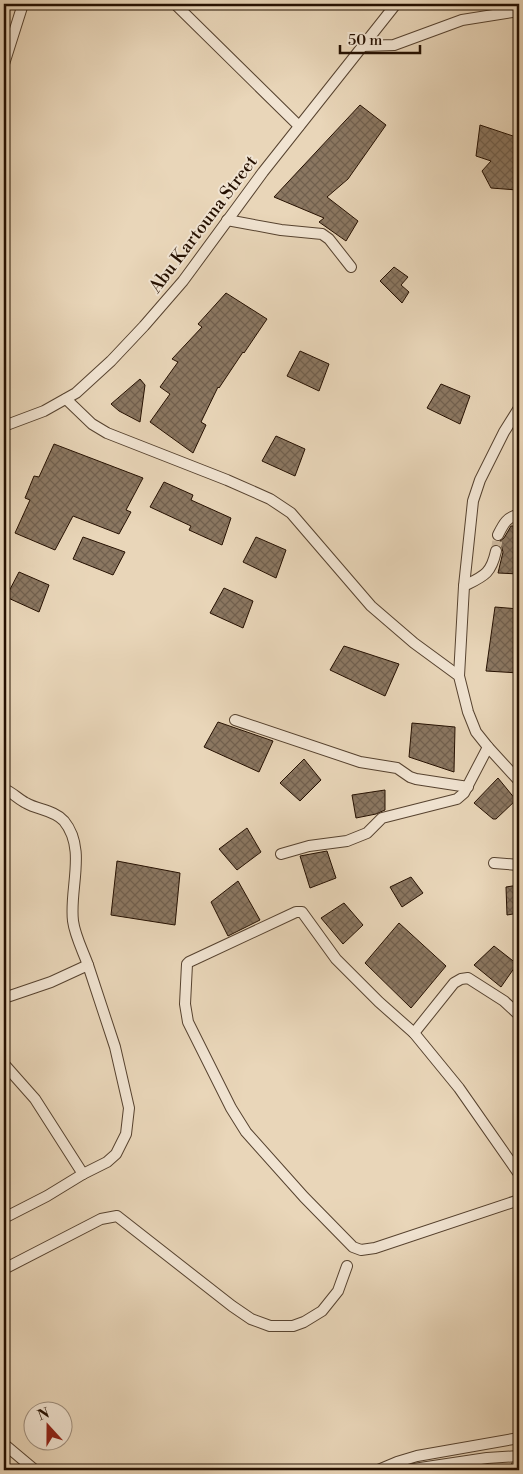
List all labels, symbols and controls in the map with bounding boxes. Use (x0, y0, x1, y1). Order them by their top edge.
scale bar (340, 22, 420, 54)
text: 50 m (348, 31, 382, 50)
street label: Abu Kartouna Street (144, 150, 263, 298)
north arrow (22, 1402, 72, 1452)
text: N (35, 1404, 52, 1425)

